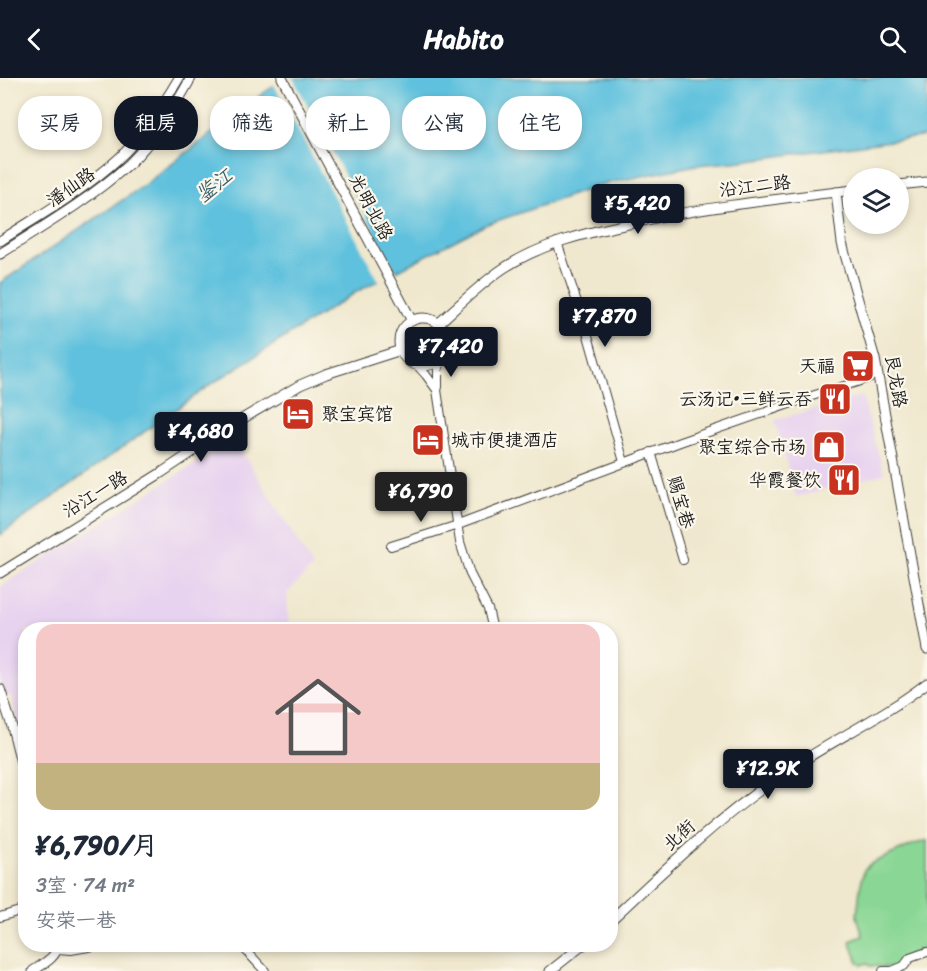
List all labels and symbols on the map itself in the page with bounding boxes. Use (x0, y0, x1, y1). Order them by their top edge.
street label: 潘仙路 (40, 158, 102, 216)
water label: 鉴江 (188, 159, 242, 211)
street label: 沿江二路 (717, 166, 793, 206)
street label: 光明北路 (340, 168, 402, 246)
pin: ¥5,420 (589, 184, 687, 235)
pin: ¥7,870 (556, 297, 654, 348)
pin: ¥7,420 (402, 327, 500, 378)
supermarket icon: 天福 (840, 348, 876, 384)
place label: 天福 (799, 350, 835, 382)
street label: 艮龙路 (876, 352, 916, 410)
restaurant icon: 云汤记•三鲜云吞 (817, 381, 853, 417)
place label: 云汤记•三鲜云吞 (679, 383, 812, 415)
hotel icon: 聚宝宾馆 (280, 396, 316, 432)
place label: 聚宝宾馆 (321, 398, 393, 430)
pin: ¥4,680 (152, 412, 250, 463)
hotel icon: 城市便捷酒店 (410, 422, 446, 458)
place label: 城市便捷酒店 (451, 424, 559, 456)
shop icon: 聚宝综合市场 (811, 429, 847, 465)
place label: 聚宝综合市场 (698, 431, 806, 463)
street label: 沿江一路 (56, 462, 134, 526)
restaurant icon: 华霞餐饮 (826, 462, 862, 498)
place label: 华霞餐饮 (749, 464, 821, 496)
pin: ¥6,790 (372, 472, 470, 523)
street label: 赐宝巷 (658, 472, 704, 532)
pin: ¥12.9K (719, 749, 817, 800)
street label: 北街 (655, 811, 703, 859)

